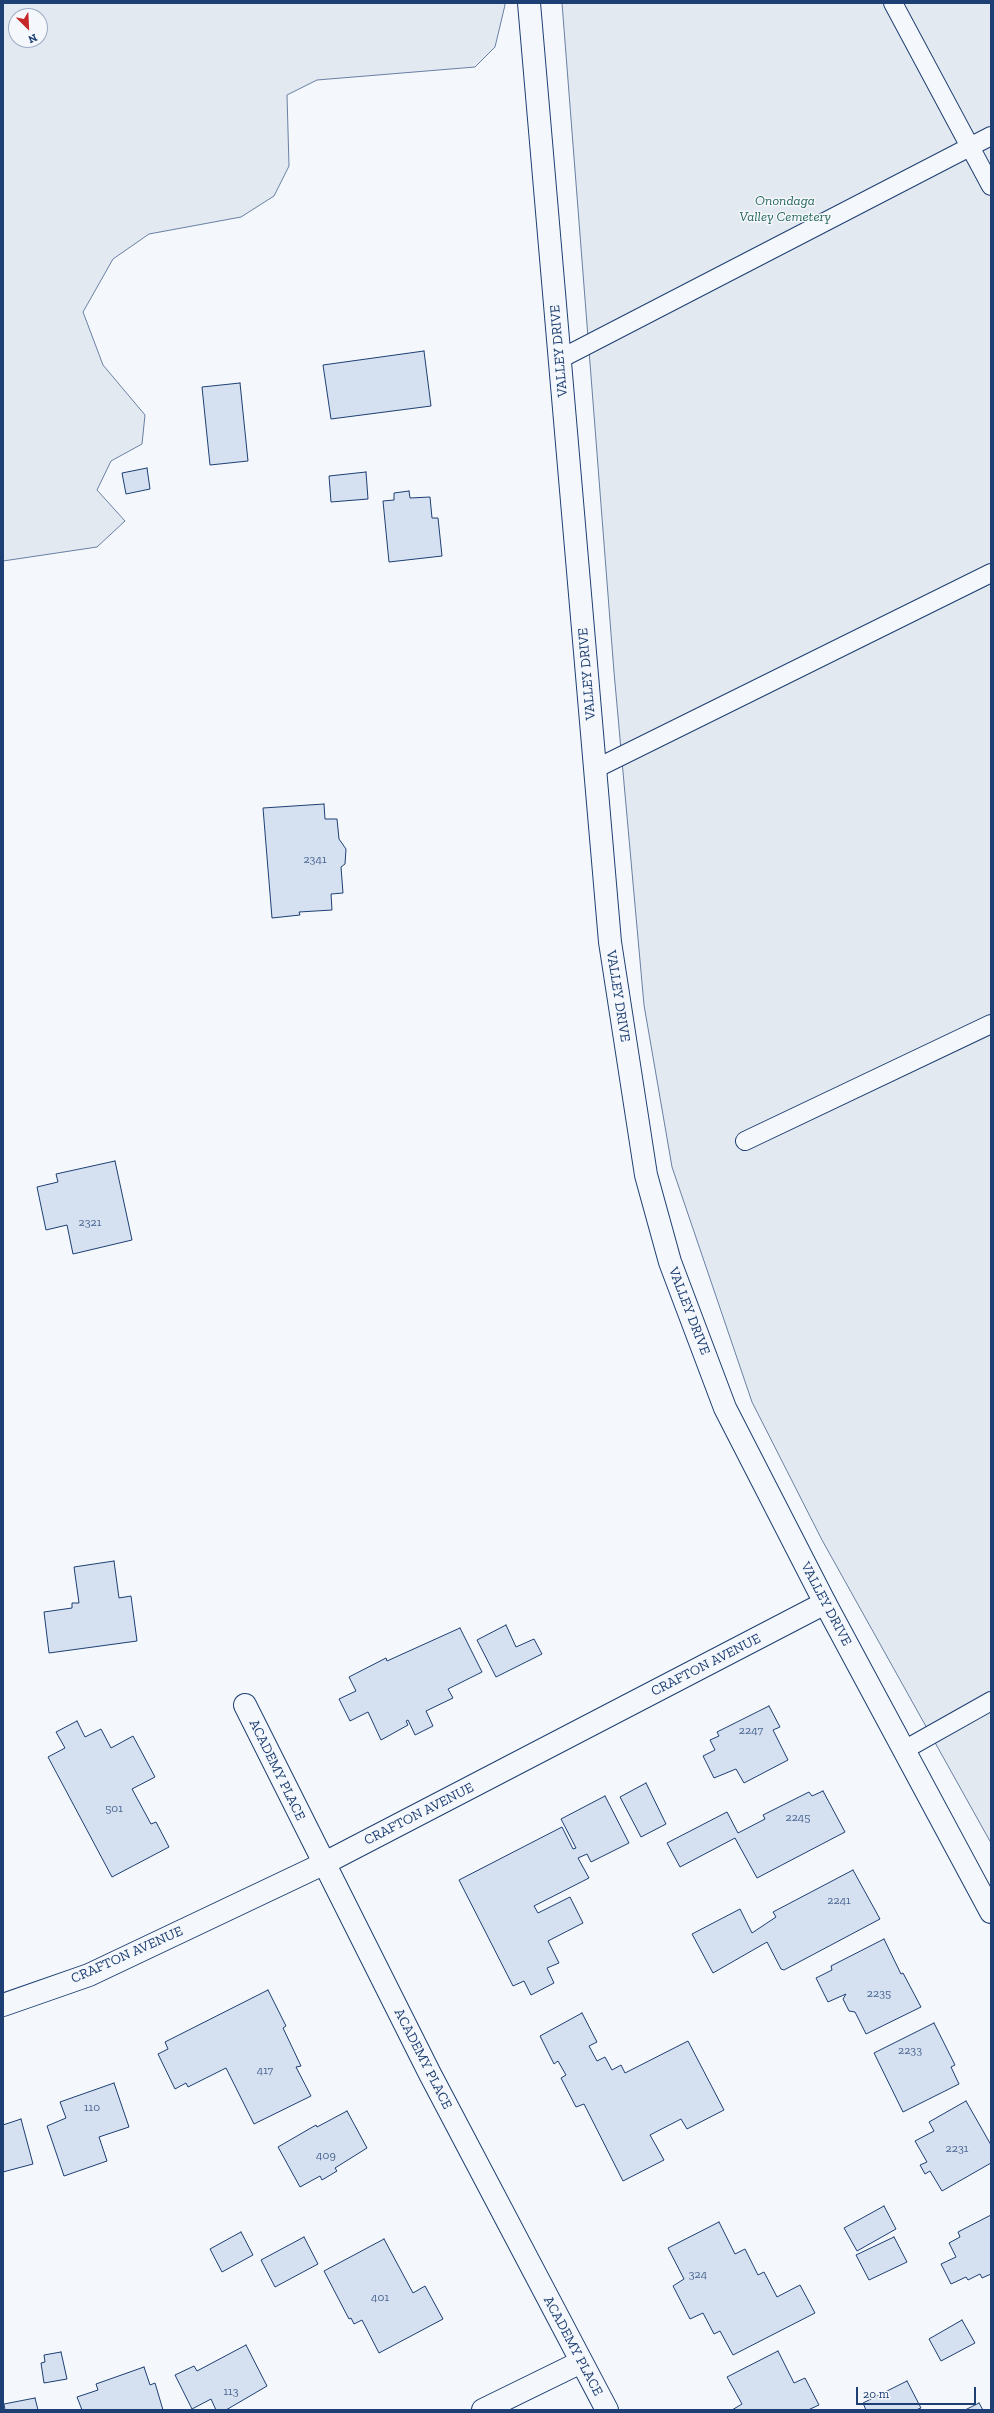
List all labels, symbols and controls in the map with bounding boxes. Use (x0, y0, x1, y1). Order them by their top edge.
north arrow (8, 8, 48, 48)
text: N (26, 31, 39, 46)
park label: Onondaga Valley Cemetery (739, 193, 831, 226)
street label: VALLEY DRIVE (547, 304, 571, 398)
street label: VALLEY DRIVE (575, 627, 599, 721)
house number: 2341 (303, 853, 327, 867)
street label: VALLEY DRIVE (602, 949, 634, 1043)
house number: 2321 (79, 1216, 101, 1230)
street label: VALLEY DRIVE (665, 1265, 713, 1357)
street label: VALLEY DRIVE (797, 1559, 855, 1649)
street label: CRAFTON AVENUE (648, 1630, 764, 1700)
street label: ACADEMY PLACE (245, 1717, 309, 1823)
house number: 2247 (739, 1724, 763, 1738)
street label: CRAFTON AVENUE (361, 1779, 477, 1849)
house number: 501 (105, 1802, 123, 1816)
house number: 2245 (786, 1811, 810, 1825)
house number: 2241 (827, 1894, 851, 1908)
street label: CRAFTON AVENUE (68, 1923, 186, 1987)
house number: 2235 (867, 1987, 891, 2001)
street label: ACADEMY PLACE (390, 2006, 456, 2112)
house number: 2233 (898, 2044, 922, 2058)
house number: 417 (257, 2064, 273, 2078)
house number: 110 (84, 2101, 100, 2115)
house number: 2231 (946, 2142, 968, 2156)
house number: 409 (316, 2149, 336, 2163)
house number: 324 (689, 2268, 707, 2282)
house number: 401 (371, 2291, 389, 2305)
street label: ACADEMY PLACE (540, 2293, 606, 2399)
scale bar (858, 2379, 978, 2405)
house number: 113 (223, 2385, 239, 2399)
text: 20 m (863, 2387, 889, 2401)

